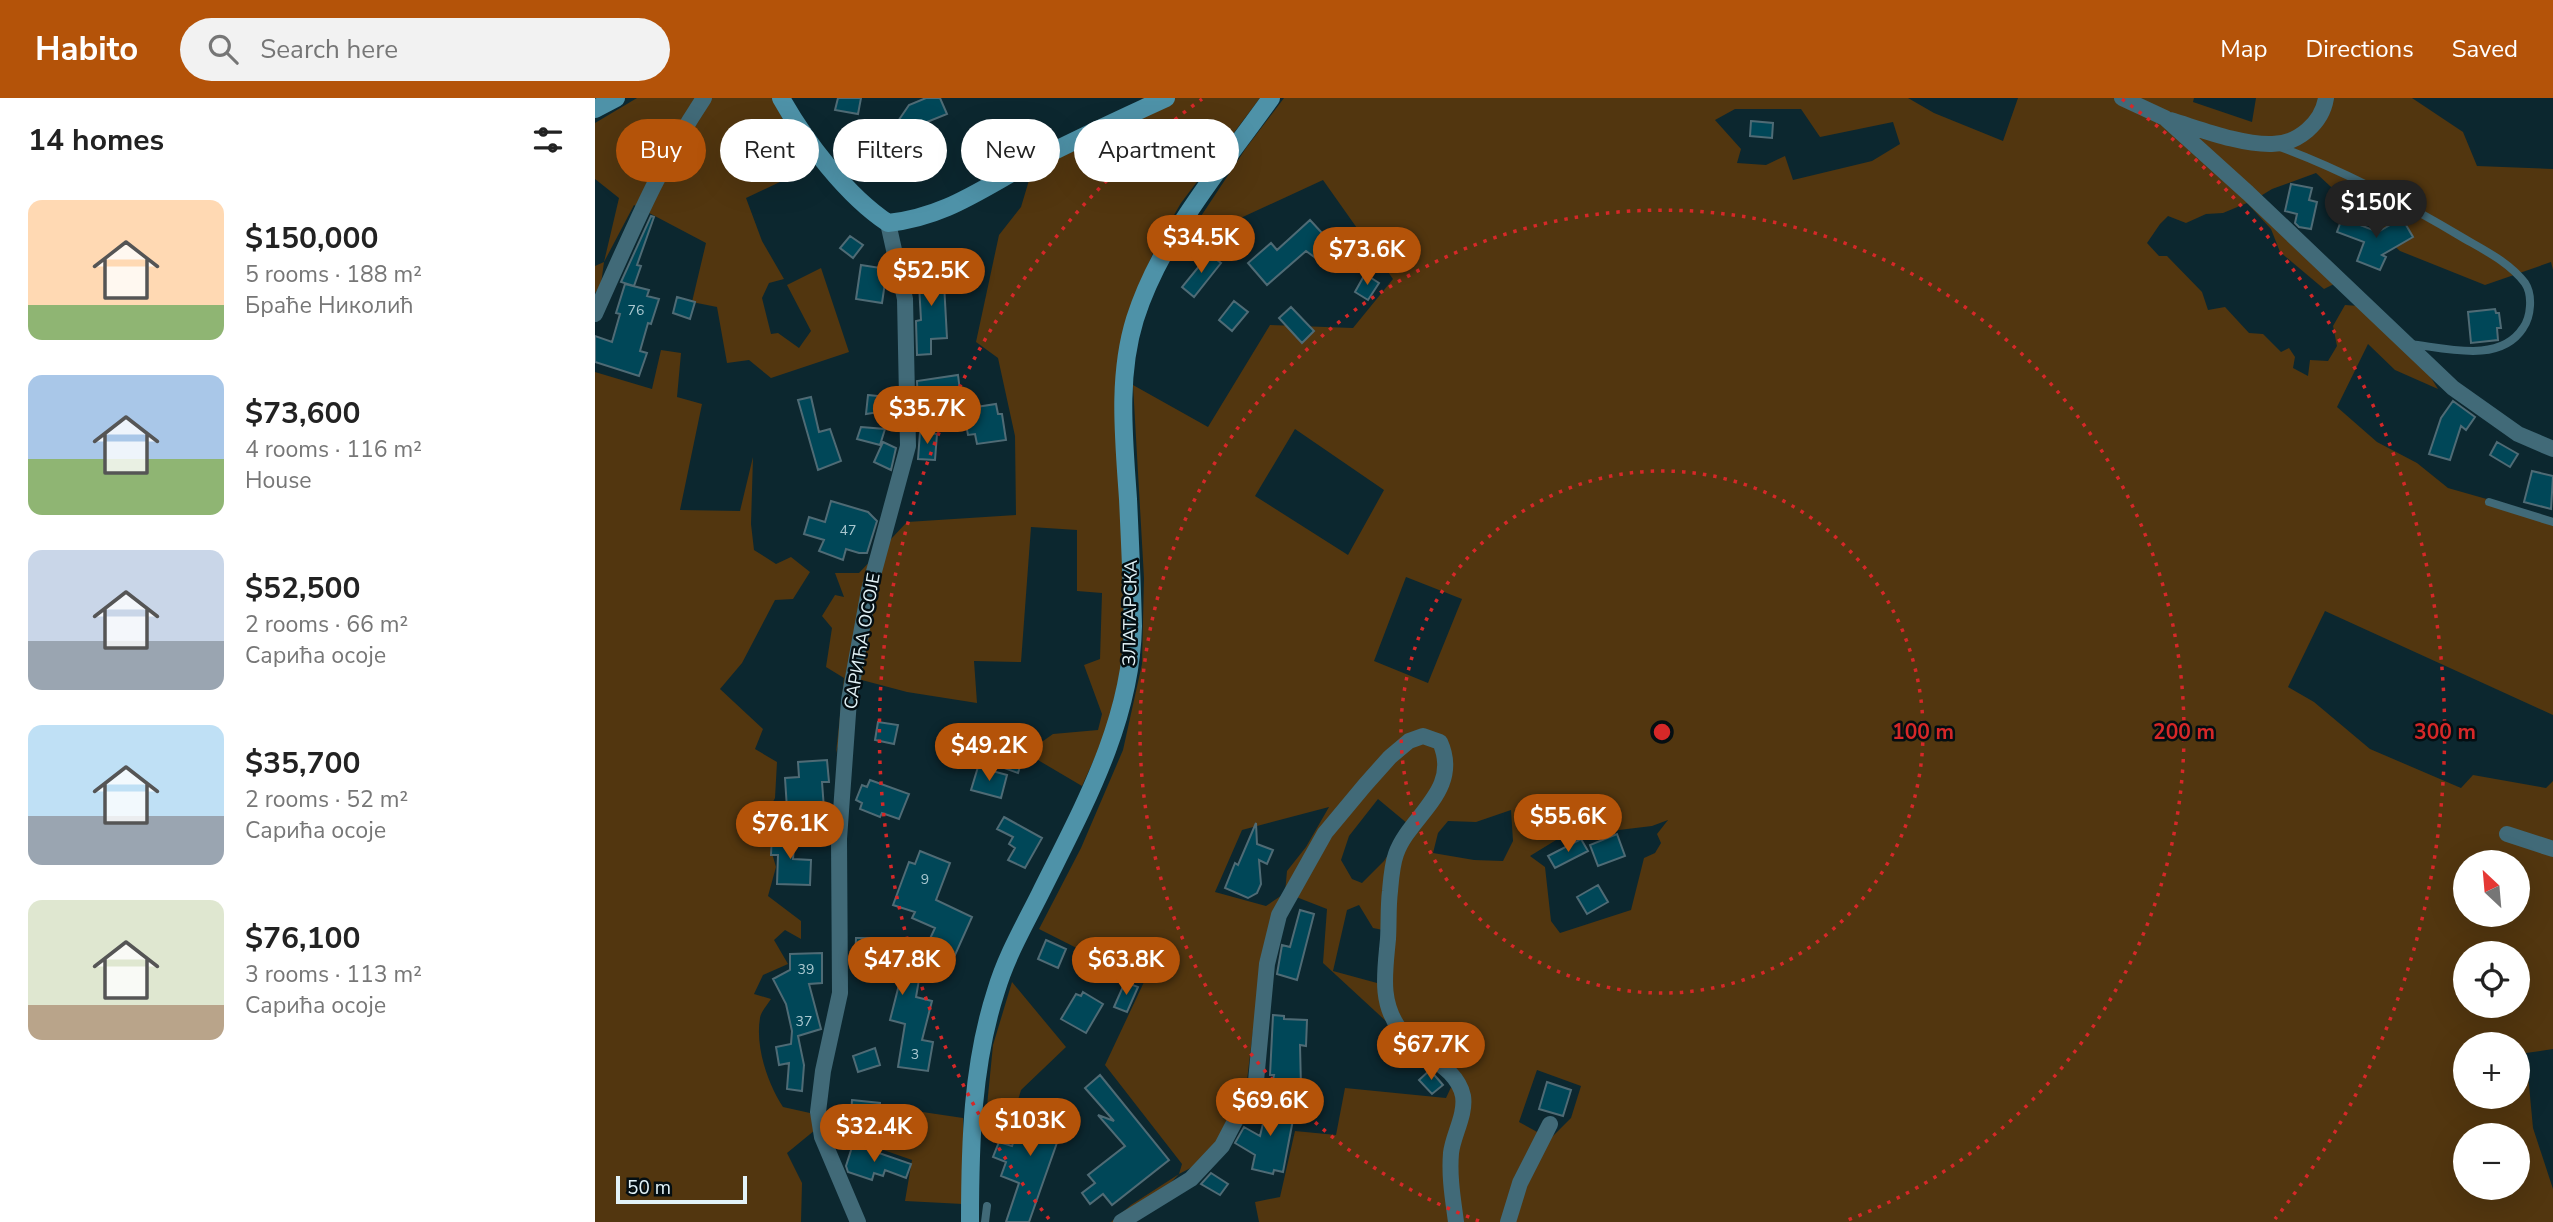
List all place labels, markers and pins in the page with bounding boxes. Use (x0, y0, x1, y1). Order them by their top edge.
pin: $150K (2327, 180, 2425, 240)
pin: $34.5K (1144, 216, 1258, 275)
pin: $73.6K (1310, 228, 1424, 287)
pin: $52.5K (874, 248, 988, 308)
pin: $35.7K (870, 386, 984, 446)
centre of rings (1650, 720, 1674, 744)
pin: $49.2K (932, 724, 1046, 783)
pin: $55.6K (1511, 794, 1625, 854)
pin: $76.1K (733, 802, 847, 861)
pin: $47.8K (845, 937, 959, 997)
pin: $63.8K (1069, 937, 1183, 997)
pin: $67.7K (1374, 1023, 1488, 1082)
pin: $69.6K (1213, 1079, 1327, 1138)
pin: $103K (981, 1098, 1079, 1158)
pin: $32.4K (817, 1104, 931, 1164)

